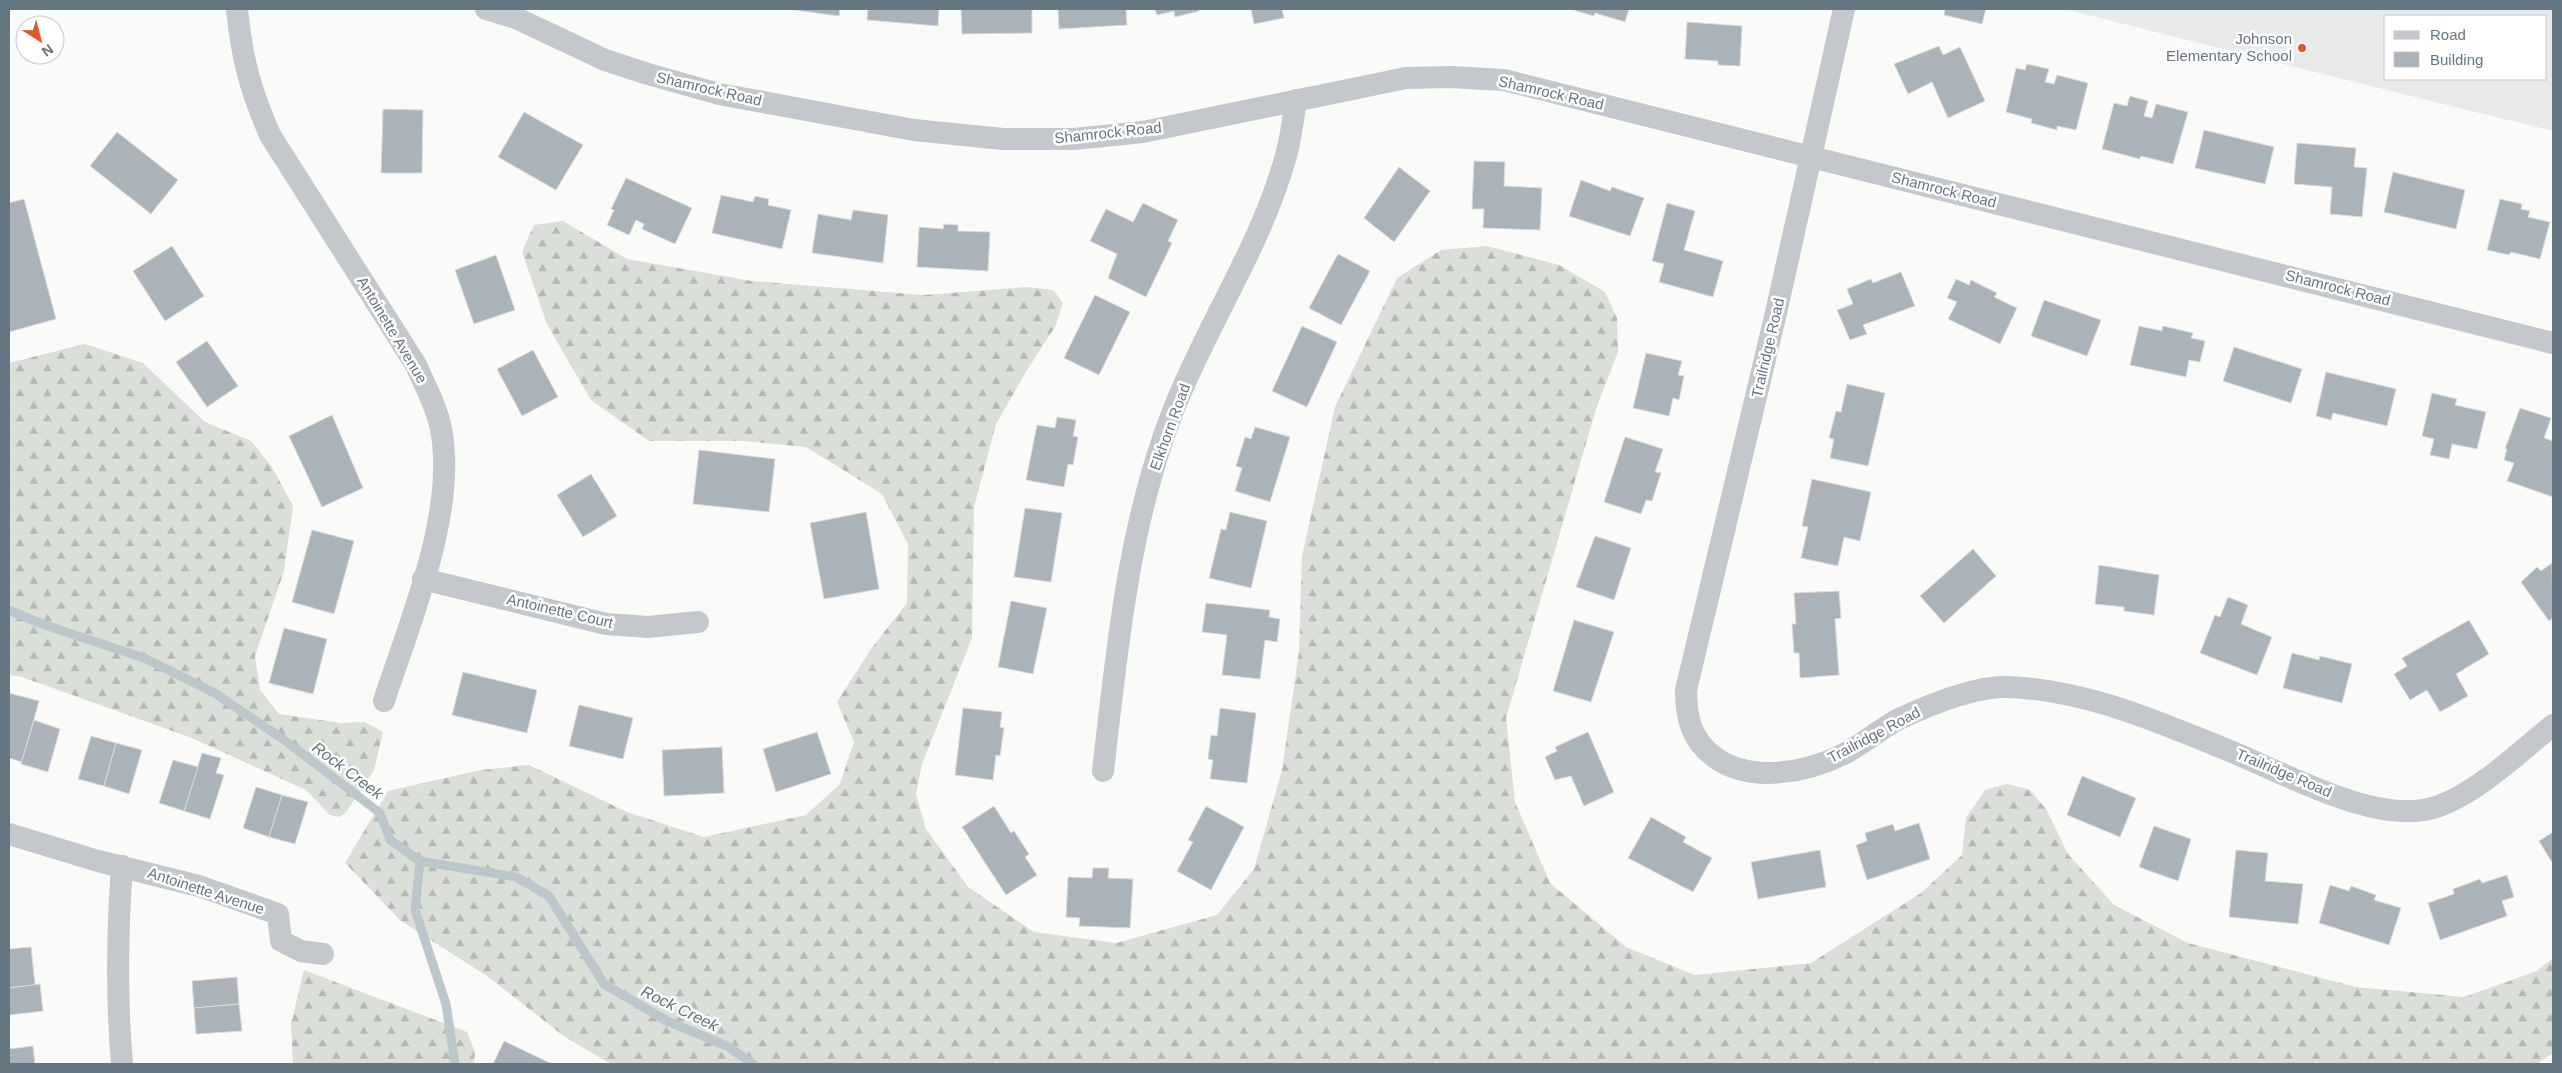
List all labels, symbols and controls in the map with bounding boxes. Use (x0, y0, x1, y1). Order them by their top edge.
north arrow (15, 15, 65, 65)
legend (2384, 15, 2547, 80)
text: Road (2430, 26, 2466, 43)
place label: Johnson Elementary School (2166, 30, 2292, 64)
text: N (39, 41, 56, 60)
marker: Johnson Elementary School (2296, 42, 2308, 54)
text: Building (2430, 51, 2483, 68)
street label: Shamrock Road (655, 68, 763, 109)
street label: Shamrock Road (1497, 72, 1605, 113)
street label: Shamrock Road (1054, 118, 1162, 147)
street label: Shamrock Road (1890, 168, 1998, 211)
street label: Shamrock Road (2284, 266, 2392, 309)
street label: Antoinette Avenue (354, 273, 431, 386)
street label: Trailridge Road (1748, 296, 1787, 399)
street label: Elkhorn Road (1146, 381, 1193, 472)
street label: Antoinette Court (505, 590, 616, 631)
street label: Trailridge Road (1825, 703, 1923, 766)
water label: Rock Creek (309, 738, 387, 803)
street label: Trailridge Road (2234, 745, 2334, 800)
street label: Antoinette Avenue (146, 864, 267, 917)
water label: Rock Creek (638, 982, 722, 1035)

